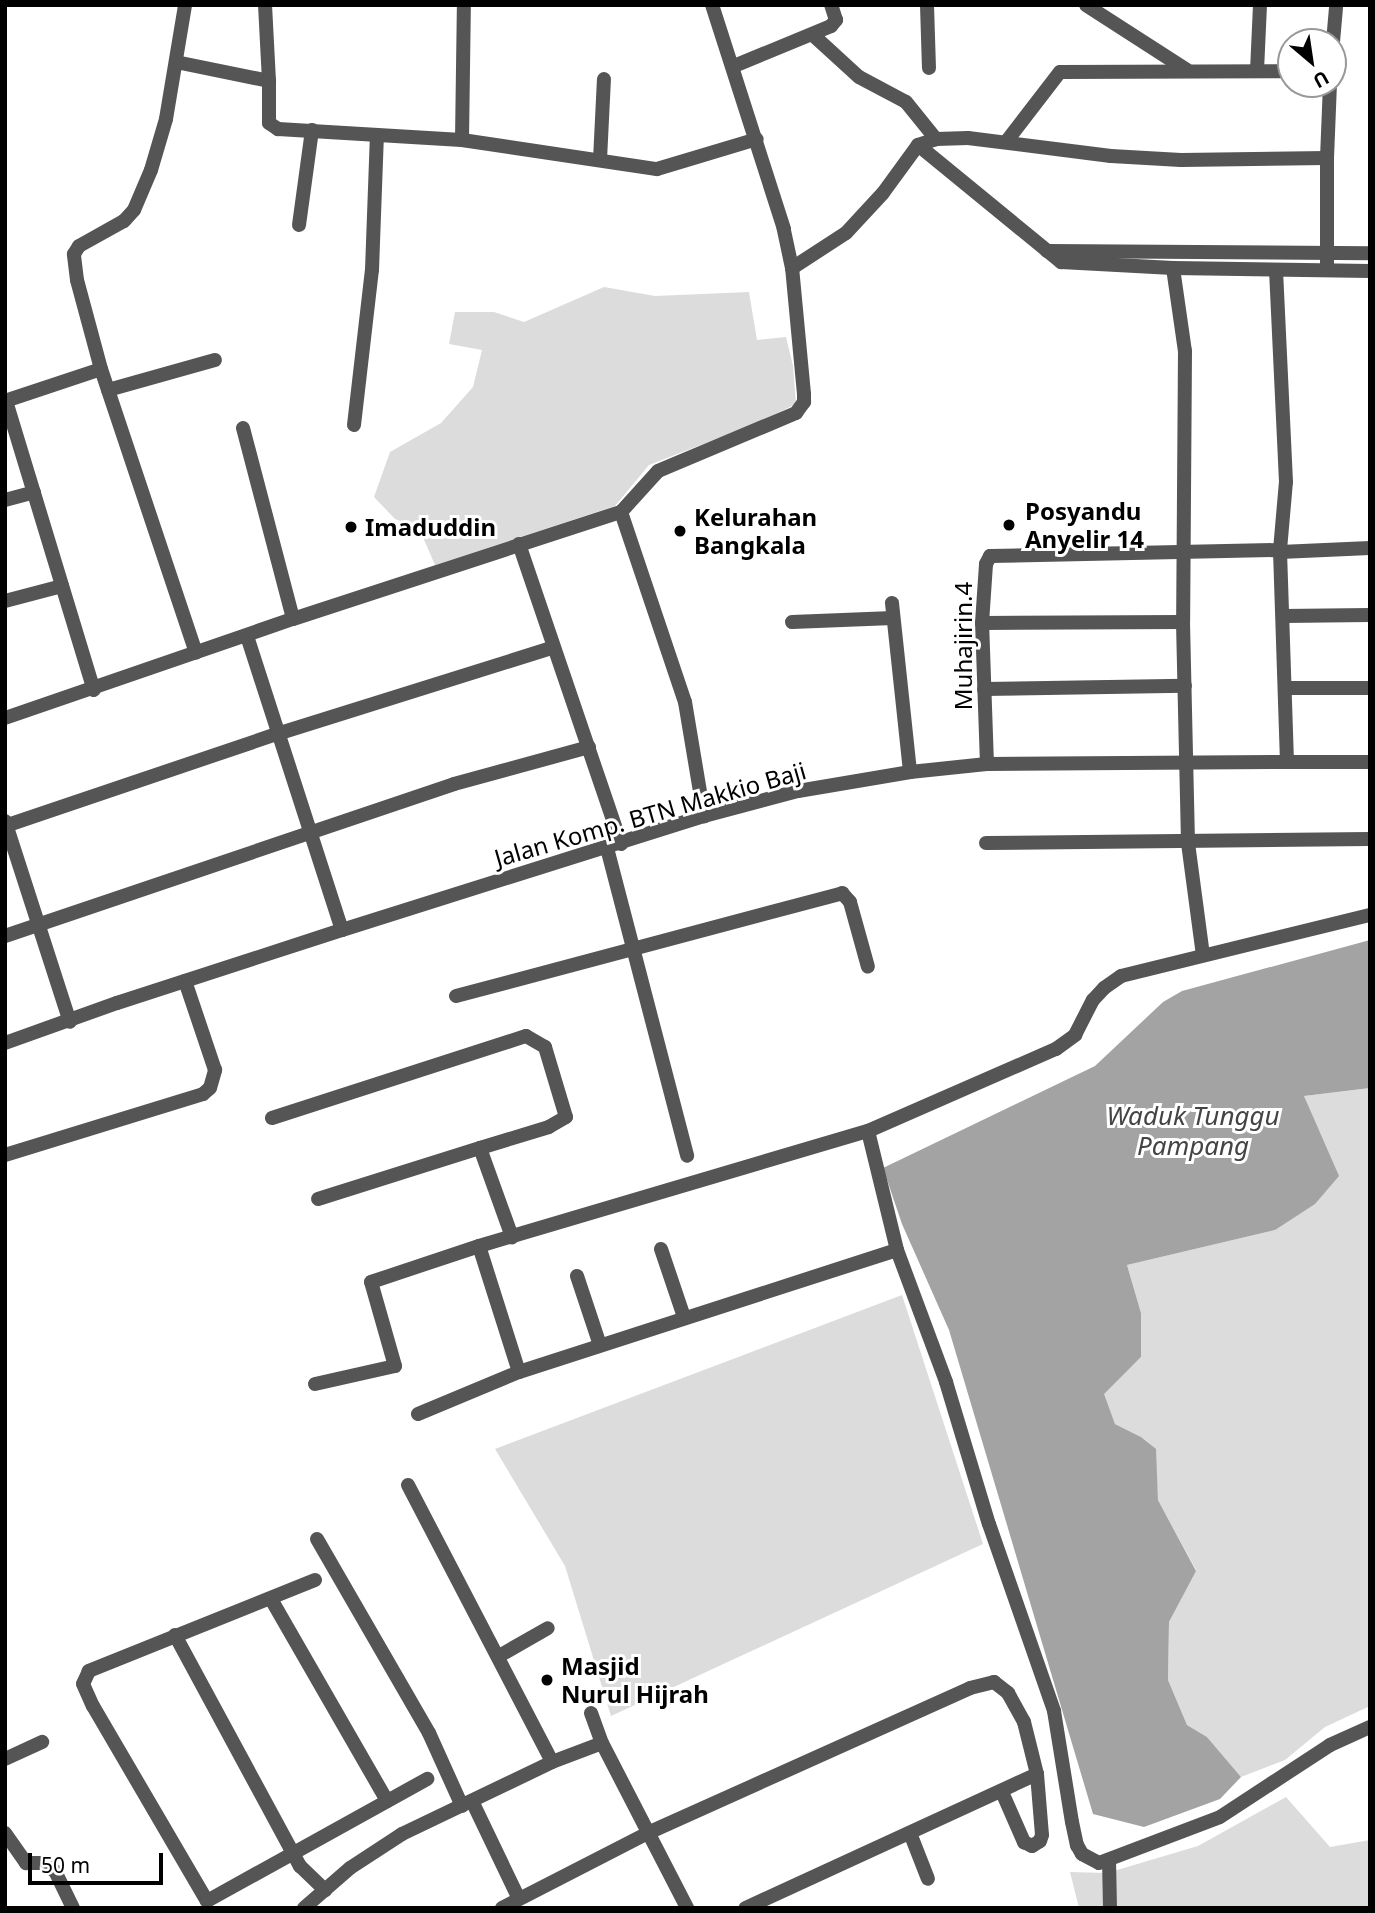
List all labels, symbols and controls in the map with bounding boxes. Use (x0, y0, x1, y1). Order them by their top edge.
north arrow (1277, 28, 1347, 98)
text: U (1309, 65, 1334, 94)
place label: Posyandu Anyelir 14 (1025, 497, 1144, 553)
place label: Kelurahan Bangkala (694, 503, 817, 559)
place label: Imaduddin (365, 513, 496, 541)
marker: Posyandu Anyelir 14 (999, 515, 1019, 535)
marker: Imaduddin (343, 519, 359, 535)
marker: Kelurahan Bangkala (672, 523, 688, 539)
street label: Muhajirin.4 (949, 582, 977, 710)
street label: Jalan Komp. BTN Makkio Baji (491, 756, 809, 872)
water label: Waduk Tunggu Pampang (1106, 1100, 1280, 1162)
place label: Masjid Nurul Hijrah (561, 1652, 709, 1708)
marker: Masjid Nurul Hijrah (539, 1672, 555, 1688)
scale bar (32, 1840, 166, 1884)
text: 50 m (41, 1851, 90, 1879)

